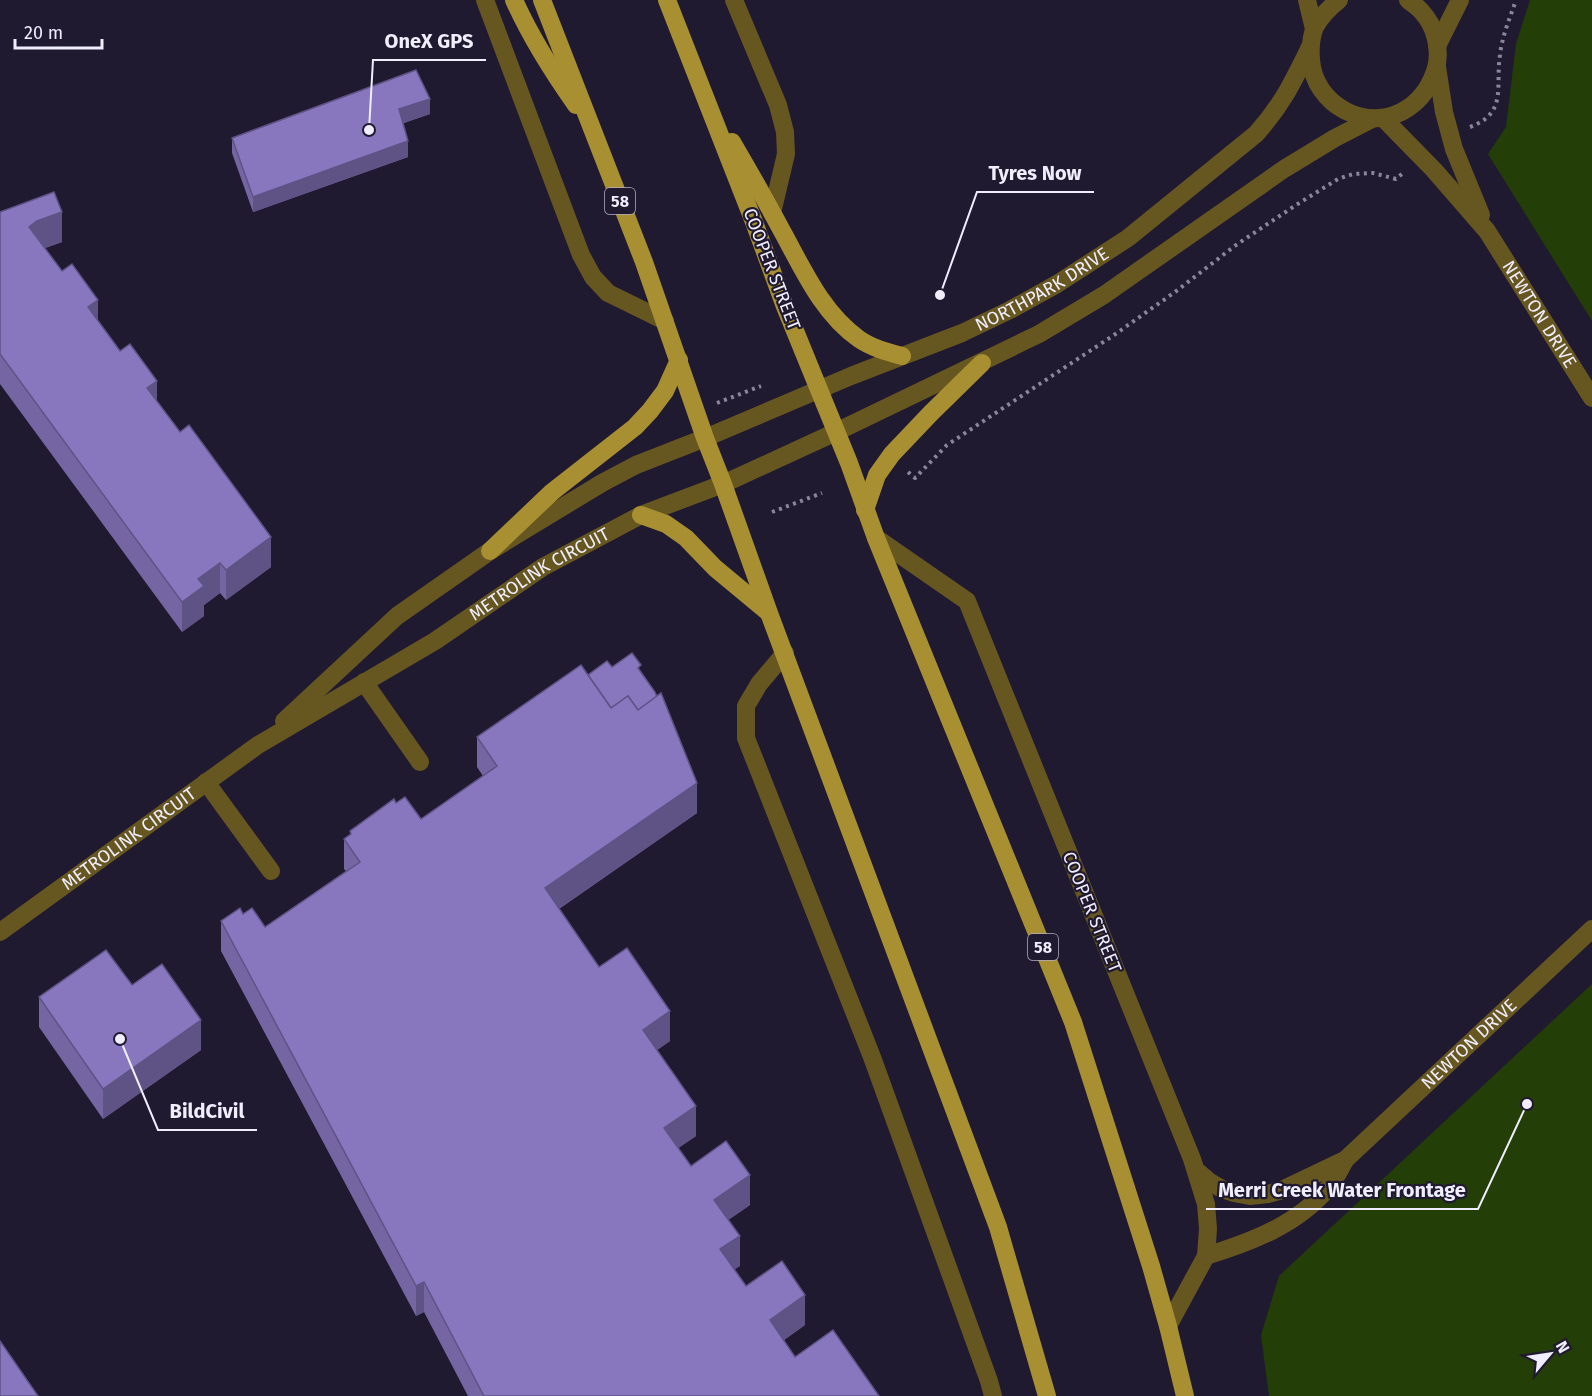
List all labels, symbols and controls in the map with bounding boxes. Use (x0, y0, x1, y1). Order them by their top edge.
scale bar (15, 12, 102, 50)
text: 20 m (24, 22, 63, 44)
callout: OneX GPS (373, 22, 486, 60)
text: OneX GPS (385, 29, 473, 53)
callout: Tyres Now (977, 154, 1094, 192)
text: Tyres Now (988, 161, 1082, 185)
road number: 58 (605, 188, 635, 214)
street label: COOPER STREET (739, 205, 806, 334)
street label: NORTHPARK DRIVE (972, 243, 1113, 336)
street label: NEWTON DRIVE (1497, 257, 1581, 372)
street label: METROLINK CIRCUIT (465, 523, 614, 625)
street label: METROLINK CIRCUIT (57, 782, 201, 895)
street label: COOPER STREET (1058, 848, 1127, 976)
road number: 58 (1028, 934, 1058, 960)
street label: NEWTON DRIVE (1417, 994, 1521, 1094)
callout: BildCivil (158, 1092, 257, 1130)
text: BildCivil (170, 1099, 244, 1123)
callout: Merri Creek Water Frontage (1206, 1171, 1478, 1209)
text: Merri Creek Water Frontage (1218, 1178, 1466, 1202)
north arrow (1520, 1324, 1580, 1384)
text: N (1552, 1338, 1574, 1356)

